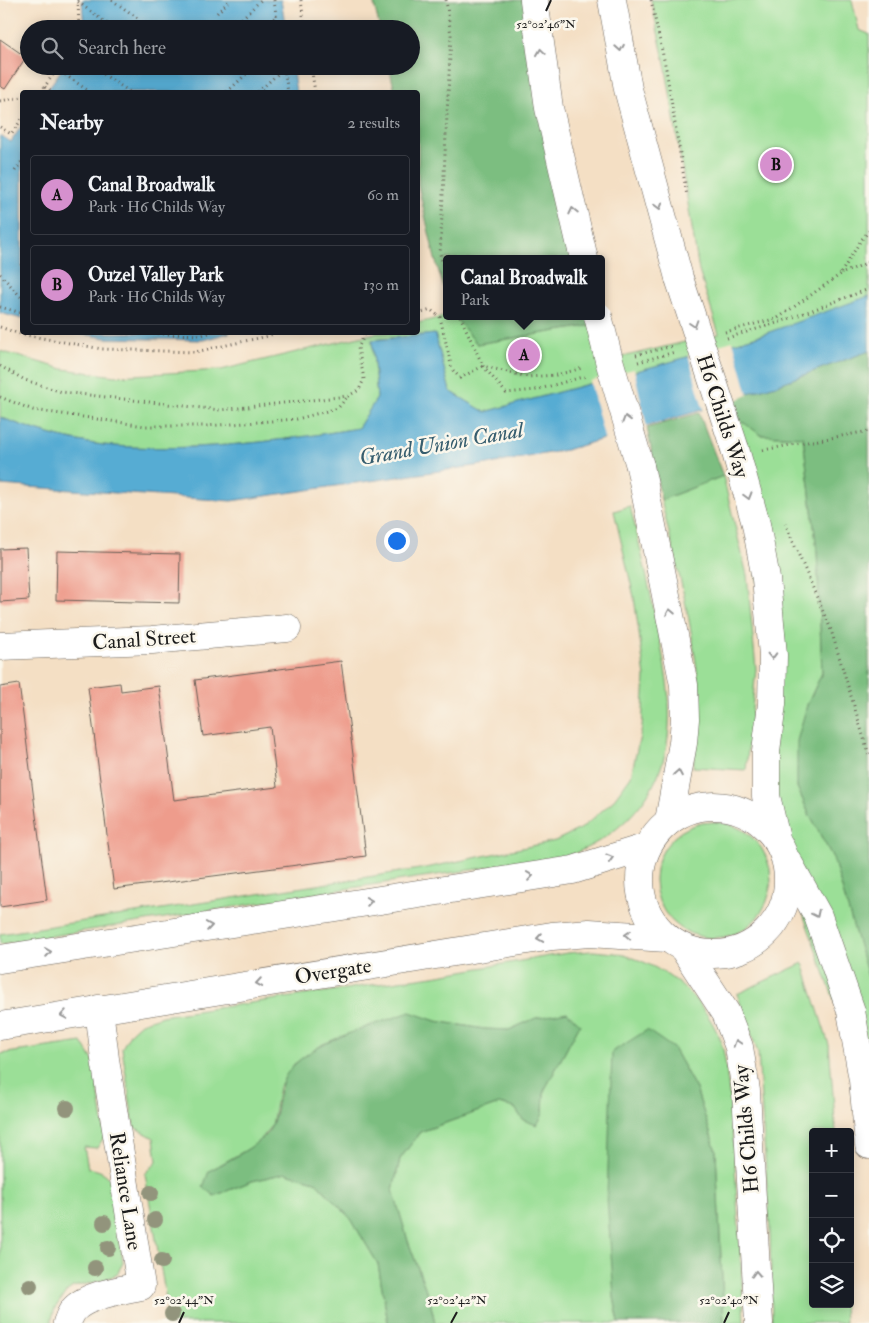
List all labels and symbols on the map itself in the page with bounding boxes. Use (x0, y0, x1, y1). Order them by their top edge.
text: 52°02'46"N (516, 17, 576, 32)
one-way arrow (615, 44, 625, 52)
one-way arrow (537, 48, 547, 56)
pin: B (760, 146, 792, 184)
one-way arrow (654, 201, 664, 209)
one-way arrow (568, 207, 579, 216)
one-way arrow (689, 320, 699, 328)
pin: A (508, 336, 540, 374)
street label: H6 Childs Way (690, 351, 755, 482)
water label: Grand Union Canal (357, 416, 527, 472)
one-way arrow (622, 416, 632, 424)
one-way arrow (743, 491, 753, 500)
your location (384, 528, 410, 554)
one-way arrow (665, 608, 676, 617)
street label: Canal Street (91, 622, 197, 657)
one-way arrow (767, 652, 777, 660)
one-way arrow (672, 768, 682, 777)
one-way arrow (605, 854, 613, 864)
one-way arrow (525, 872, 534, 882)
one-way arrow (366, 896, 374, 907)
one-way arrow (810, 909, 821, 918)
one-way arrow (204, 922, 213, 932)
one-way arrow (624, 929, 632, 940)
one-way arrow (536, 932, 544, 943)
one-way arrow (44, 947, 53, 957)
street label: Overgate (293, 952, 373, 991)
one-way arrow (254, 978, 263, 988)
one-way arrow (60, 1009, 68, 1019)
one-way arrow (732, 1039, 742, 1048)
street label: H6 Childs Way (727, 1063, 766, 1194)
street label: Reliance Lane (103, 1130, 148, 1252)
one-way arrow (751, 1270, 762, 1278)
text: 52°02'44"N (154, 1293, 214, 1308)
text: 52°02'42"N (427, 1293, 487, 1308)
text: 52°02'40"N (699, 1293, 759, 1308)

